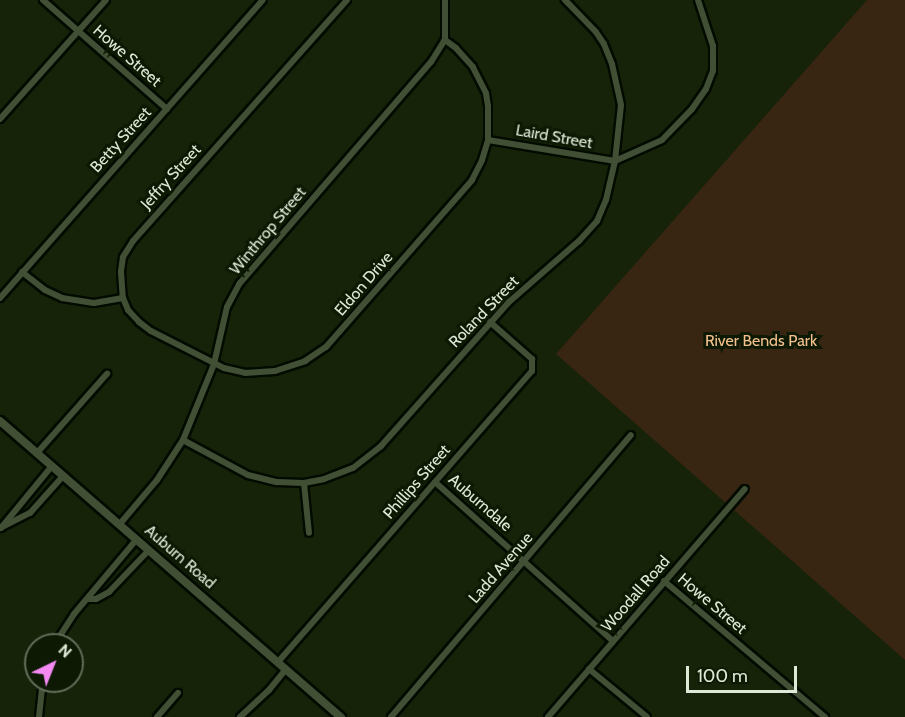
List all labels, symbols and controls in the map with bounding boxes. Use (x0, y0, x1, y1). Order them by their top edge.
street label: Howe Street (89, 21, 165, 91)
street label: Betty Street (87, 103, 155, 177)
street label: Laird Street (514, 121, 594, 153)
street label: Jeffry Street (137, 141, 205, 213)
street label: Winthrop Street (226, 183, 310, 279)
street label: Eldon Drive (331, 248, 397, 320)
street label: Roland Street (445, 272, 523, 352)
park label: River Bends Park (705, 331, 817, 351)
street label: Phillips Street (379, 441, 455, 523)
street label: Auburndale (444, 470, 516, 536)
street label: Auburn Road (141, 521, 219, 593)
street label: Ladd Avenue (465, 529, 537, 607)
street label: Woodall Road (598, 552, 674, 636)
street label: Howe Street (674, 570, 750, 638)
north arrow (24, 633, 84, 693)
text: N (55, 640, 76, 662)
scale bar (689, 654, 800, 692)
text: 100 m (697, 665, 748, 687)

